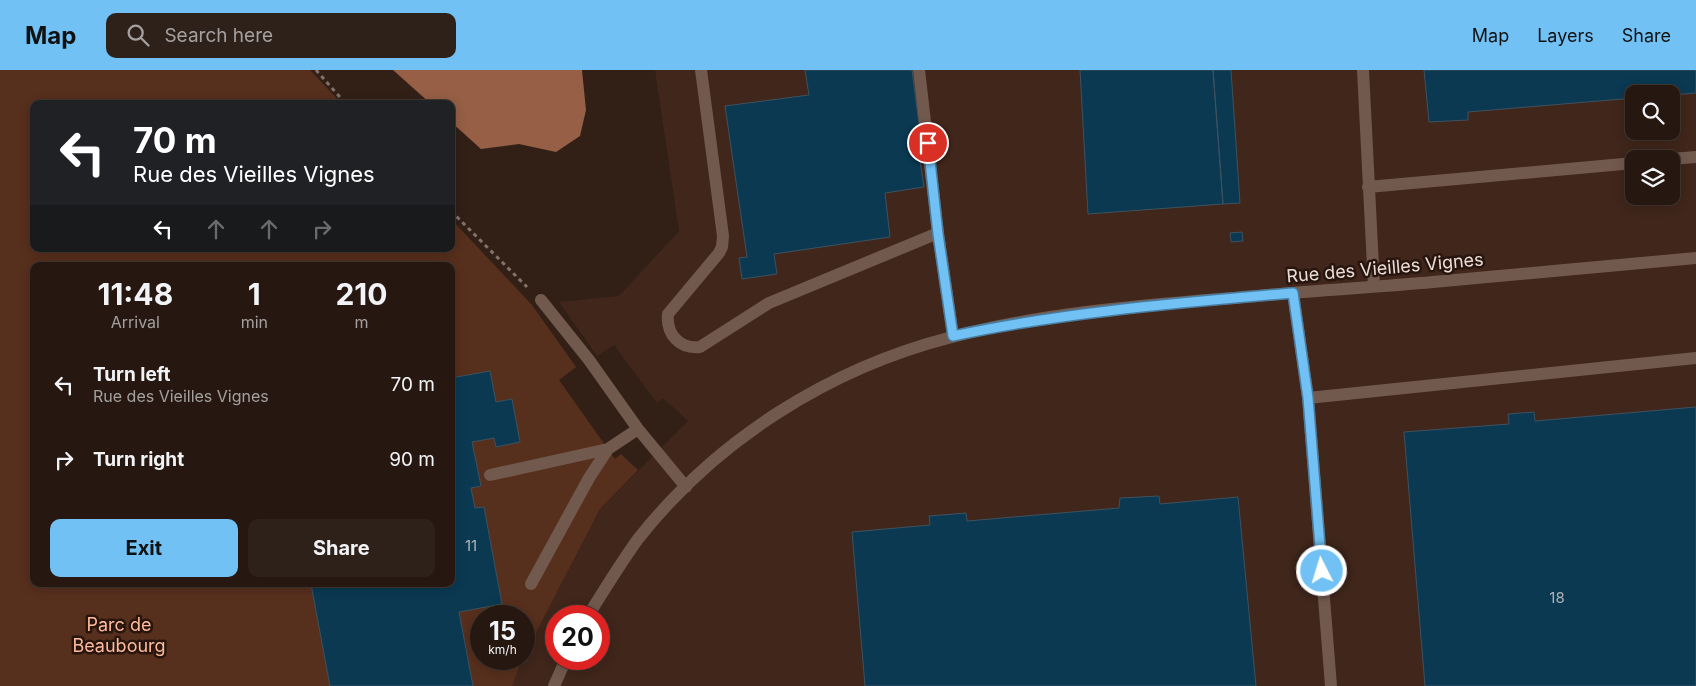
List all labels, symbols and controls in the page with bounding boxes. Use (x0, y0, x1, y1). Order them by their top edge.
search box (106, 13, 456, 58)
text: Map (25, 21, 76, 50)
icon: search (124, 21, 152, 49)
text: Search here (164, 24, 273, 47)
text: Map (1472, 25, 1509, 46)
text: Layers (1537, 25, 1594, 46)
text: Share (1622, 25, 1671, 46)
map controls (1625, 85, 1680, 205)
button: search (1625, 85, 1680, 140)
text: 70 m (133, 119, 217, 161)
icon: left (50, 120, 115, 185)
pin (907, 122, 949, 164)
icon: arrive (914, 129, 942, 157)
button: layers (1625, 150, 1680, 205)
text: Rue des Vieilles Vignes (133, 161, 375, 187)
icon: left (149, 215, 177, 243)
icon: ahead (202, 215, 230, 243)
icon: ahead (255, 215, 283, 243)
icon: right (308, 215, 336, 243)
street label: Rue des Vieilles Vignes (1286, 248, 1484, 287)
text: 11:48 (97, 276, 173, 312)
text: 1 (248, 276, 261, 312)
text: 210 (335, 276, 388, 312)
text: Arrival (111, 312, 160, 332)
text: min (241, 312, 268, 332)
text: m (354, 312, 368, 332)
text: Turn left (93, 363, 171, 386)
icon: left (50, 371, 78, 399)
text: 70 m (391, 373, 435, 396)
text: Rue des Vieilles Vignes (93, 386, 269, 406)
icon: right (50, 446, 78, 474)
text: Turn right (93, 448, 184, 471)
text: 90 m (389, 448, 435, 471)
button: Exit (50, 519, 238, 577)
button: Share (248, 519, 435, 577)
house number: 11 (465, 536, 477, 555)
position arrow (1295, 544, 1347, 596)
house number: 18 (1549, 588, 1565, 607)
speed limit sign: 20 (545, 605, 610, 670)
park label: Parc de Beaubourg (72, 614, 166, 656)
text: 15 (489, 616, 516, 646)
text: km/h (488, 642, 517, 657)

